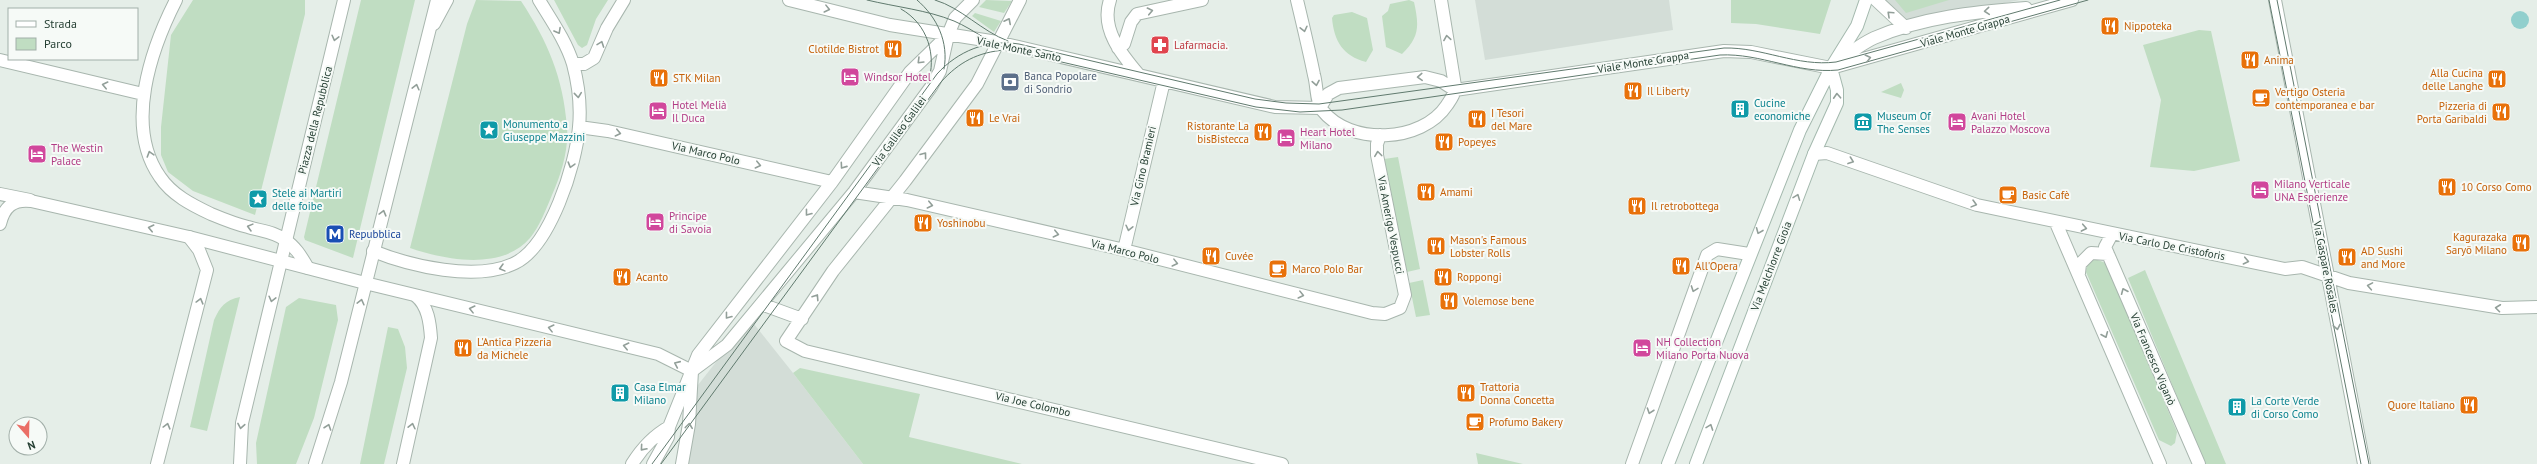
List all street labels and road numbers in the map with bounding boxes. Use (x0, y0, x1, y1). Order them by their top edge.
street label: Viale Monte Grappa (1918, 12, 2011, 51)
street label: Viale Monte Santo (975, 33, 1063, 65)
street label: Viale Monte Grappa (1595, 48, 1690, 76)
street label: Piazza della Repubblica (295, 64, 335, 176)
street label: Via Galileo Galilei (868, 93, 929, 170)
street label: Via Gino Bramieri (1127, 124, 1159, 208)
street label: Via Marco Polo (669, 138, 742, 168)
street label: Via Amerigo Vespucci (1374, 174, 1407, 275)
street label: Via Melchiorre Gioia (1747, 219, 1795, 314)
street label: Via Gaspare Rosales (2310, 219, 2342, 315)
street label: Via Carlo De Cristoforis (2117, 229, 2227, 263)
street label: Via Marco Polo (1088, 236, 1161, 266)
street label: Via Francesco Viganò (2127, 310, 2179, 407)
street label: Via Joe Colombo (993, 388, 1072, 419)

